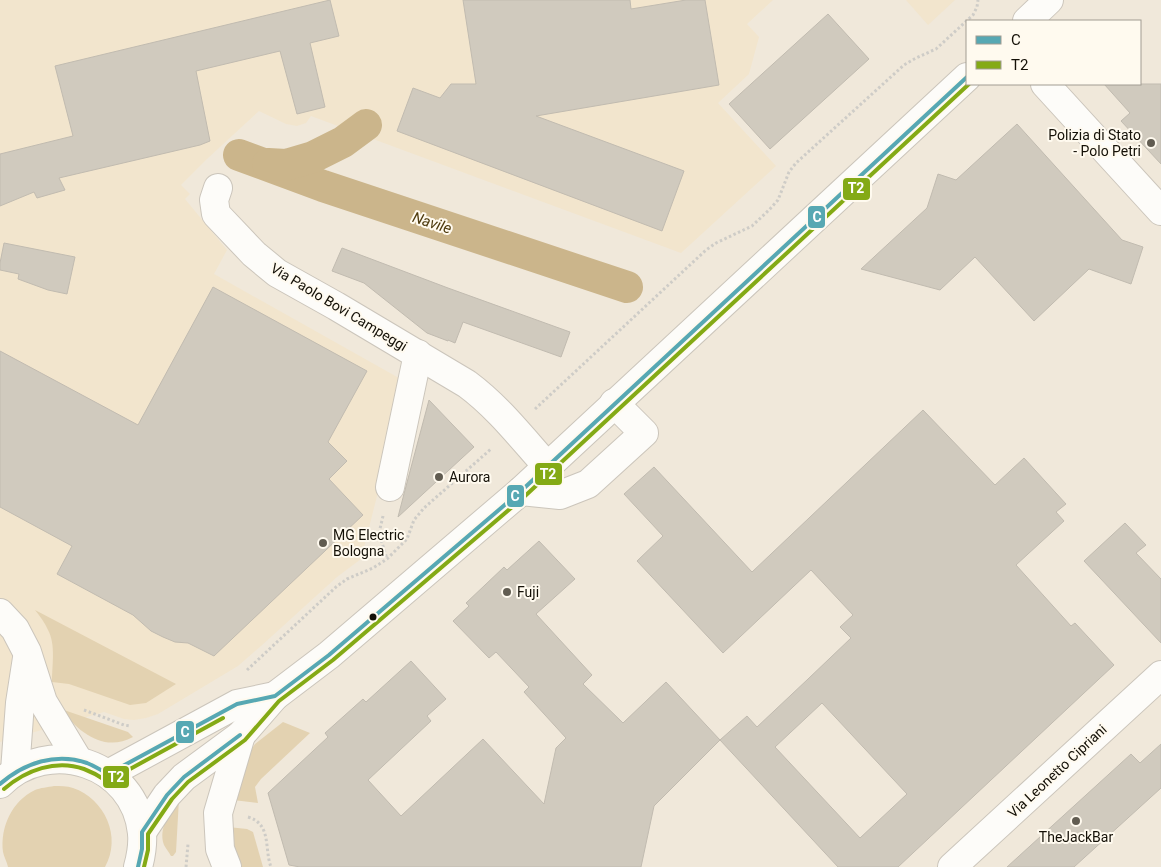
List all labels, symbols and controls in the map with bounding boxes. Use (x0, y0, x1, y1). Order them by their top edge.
legend (966, 20, 1141, 85)
text: C (1011, 31, 1021, 49)
text: T2 (1011, 56, 1028, 74)
place label: Polizia di Stato - Polo Petri (1048, 127, 1141, 159)
marker: Polizia di Stato - Polo Petri (1145, 137, 1157, 149)
line badge: T2 (842, 177, 871, 201)
text: T2 (848, 180, 864, 196)
line badge: C (807, 205, 826, 229)
water label: Navile (410, 208, 454, 238)
text: C (812, 209, 822, 225)
street label: Via Paolo Bovi Campeggi (268, 260, 410, 354)
line badge: T2 (534, 462, 563, 486)
text: T2 (540, 466, 556, 482)
place label: Aurora (449, 469, 490, 485)
marker: Aurora (433, 471, 445, 483)
line badge: C (506, 484, 525, 508)
text: C (510, 488, 520, 504)
place label: MG Electric Bologna (333, 527, 404, 559)
marker: MG Electric Bologna (317, 537, 329, 549)
place label: Fuji (517, 584, 539, 600)
marker: Fuji (501, 586, 513, 598)
unlabelled marker (368, 612, 378, 622)
line badge: C (175, 720, 195, 744)
street label: Via Leonetto Cipriani (1004, 721, 1110, 821)
text: C (180, 724, 190, 740)
line badge: T2 (102, 765, 130, 789)
text: T2 (108, 769, 124, 785)
marker: TheJackBar (1070, 815, 1082, 827)
place label: TheJackBar (1039, 829, 1113, 845)

